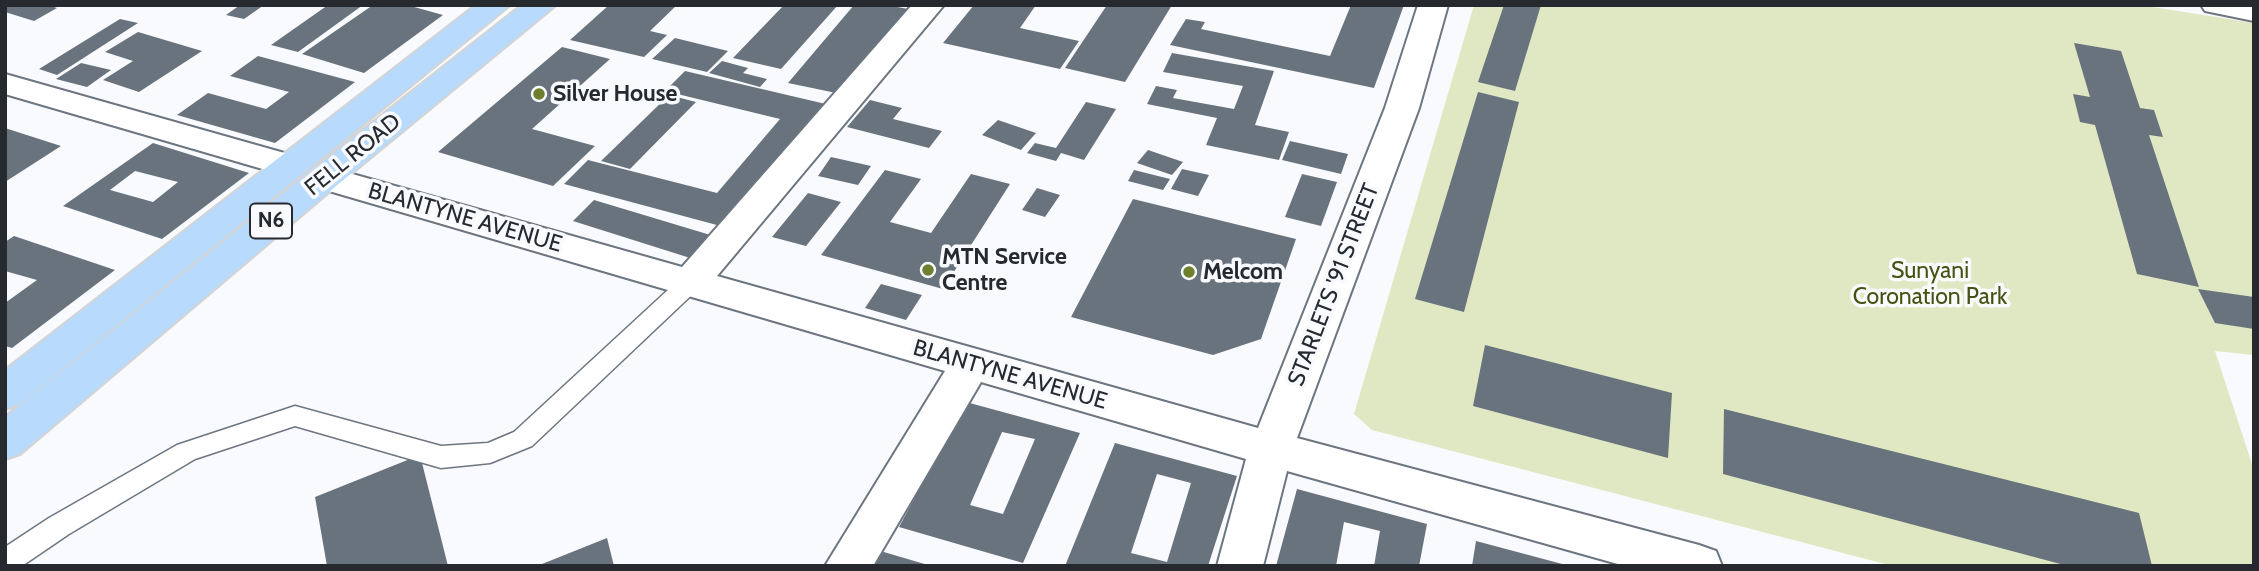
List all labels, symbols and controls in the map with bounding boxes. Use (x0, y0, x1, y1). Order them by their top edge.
place label: Silver House (553, 80, 677, 108)
marker: Silver House (531, 86, 547, 102)
street label: FELL ROAD (300, 108, 406, 202)
street label: BLANTYNE AVENUE (365, 177, 565, 259)
street label: STARLETS '91 STREET (1283, 180, 1385, 390)
road number: N6 (250, 204, 292, 238)
place label: MTN Service Centre (942, 243, 1067, 297)
park label: Sunyani Coronation Park (1853, 257, 2007, 311)
place label: Melcom (1203, 258, 1283, 286)
marker: MTN Service Centre (920, 262, 936, 278)
marker: Melcom (1181, 264, 1197, 280)
street label: BLANTYNE AVENUE (910, 334, 1110, 416)

